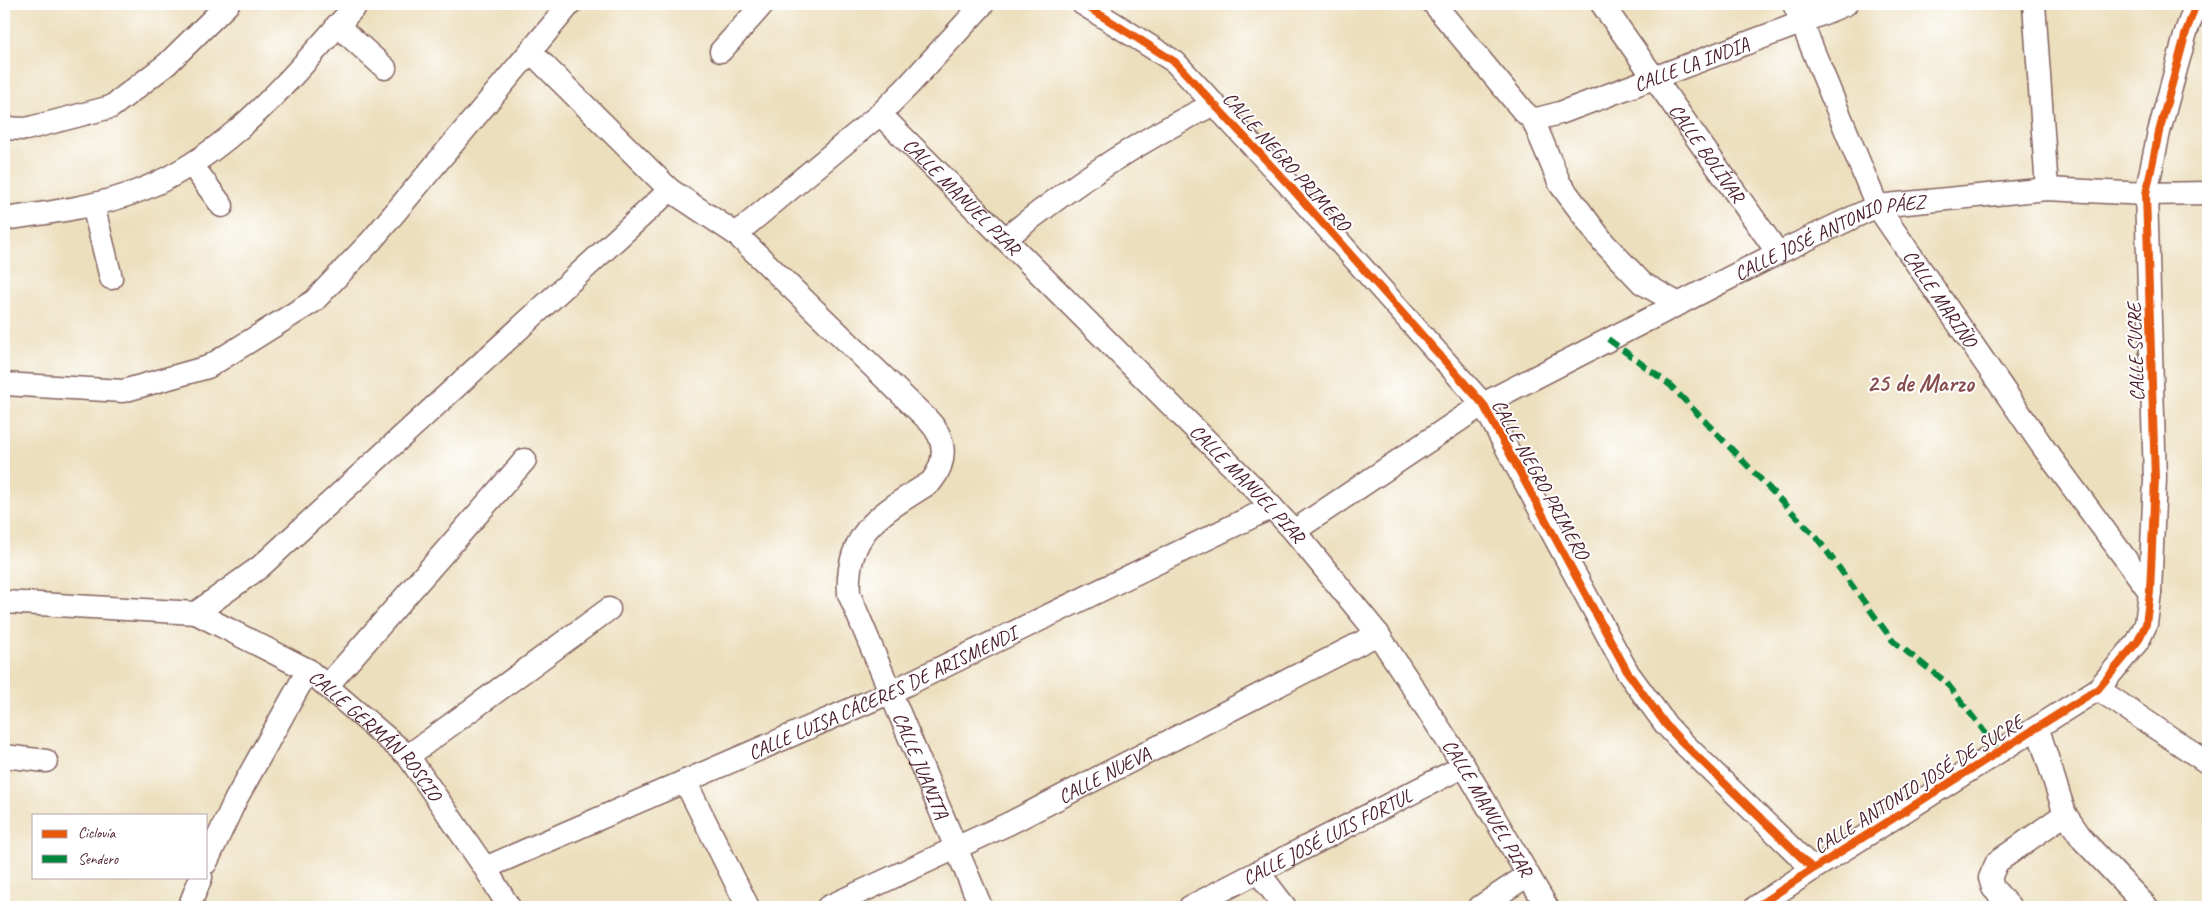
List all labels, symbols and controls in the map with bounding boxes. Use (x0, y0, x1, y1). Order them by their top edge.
street label: CALLE LA INDIA (1630, 31, 1753, 97)
street label: CALLE NEGRO PRIMERO (1217, 86, 1357, 238)
street label: CALLE BOLÍVAR (1663, 99, 1751, 209)
street label: CALLE MANUEL PIAR (898, 133, 1027, 262)
street label: CALLE JOSÉ ANTONIO PÁEZ (1730, 189, 1930, 286)
street label: CALLE MARIÑO (1898, 245, 1983, 353)
street label: CALLE SUCRE (2121, 300, 2150, 402)
district label: 25 de Marzo (1866, 367, 1975, 399)
street label: CALLE NEGRO PRIMERO (1486, 395, 1596, 565)
street label: CALLE MANUEL PIAR (1184, 419, 1312, 549)
street label: CALLE LUISA CÁCERES DE ARISMENDI (744, 619, 1025, 766)
street label: CALLE GERMÁN ROSCIO (304, 664, 448, 807)
street label: CALLE JUANITA (887, 708, 955, 823)
street label: CALLE ANTONIO JOSÉ DE SUCRE (1809, 708, 2030, 859)
street label: CALLE MANUEL PIAR (1437, 734, 1539, 883)
street label: CALLE NUEVA (1054, 741, 1155, 809)
street label: CALLE JOSÉ LUIS FORTUL (1238, 783, 1417, 891)
legend (32, 814, 208, 878)
text: Ciclovía (78, 824, 117, 843)
text: Sendero (78, 850, 119, 869)

